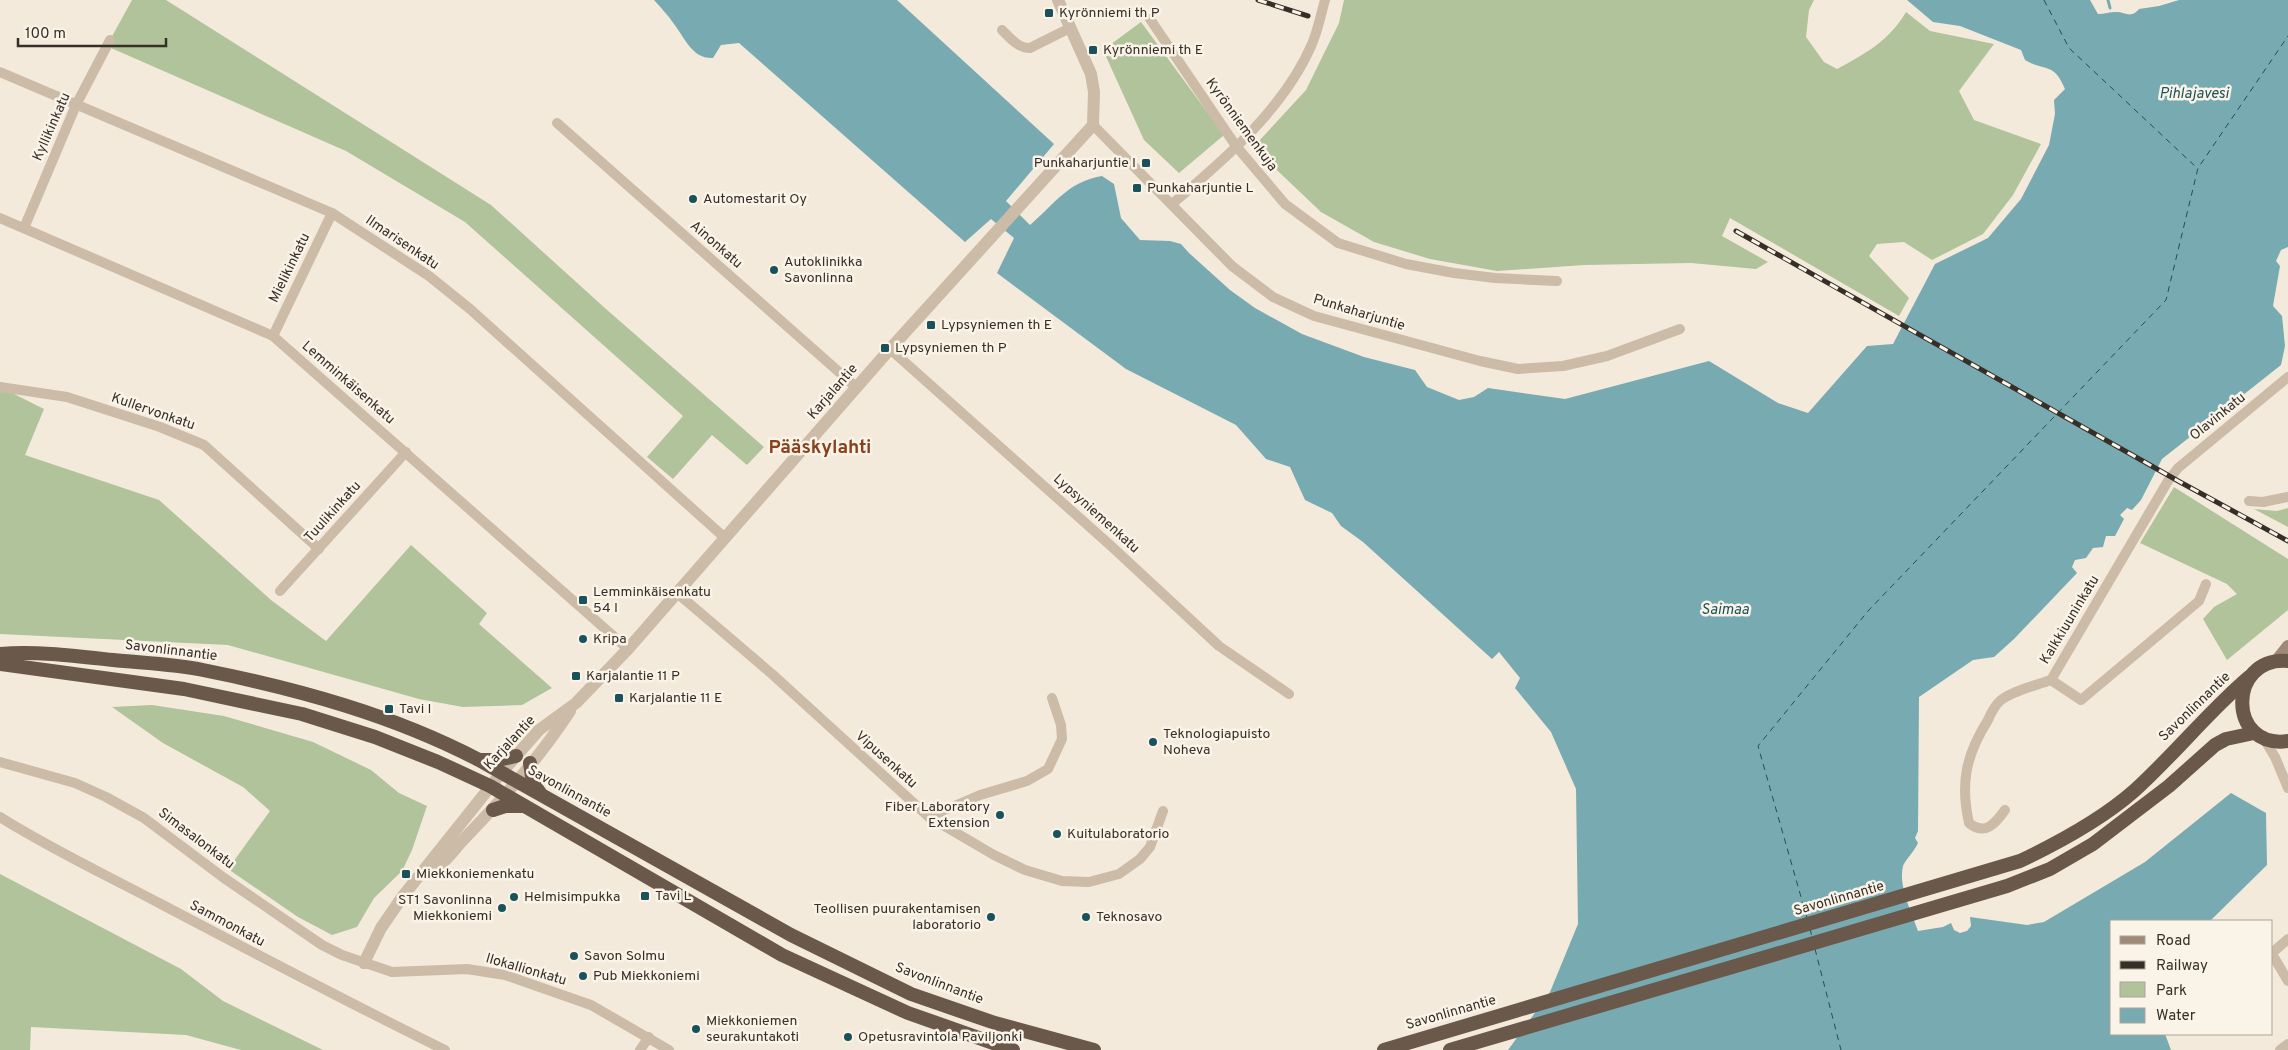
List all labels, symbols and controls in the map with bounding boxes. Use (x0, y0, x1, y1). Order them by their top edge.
place label: Kyrönniemi th P (1059, 5, 1160, 22)
marker: Kyrönniemi th P (1043, 7, 1055, 19)
scale bar (18, 15, 165, 47)
text: 100 m (25, 25, 66, 44)
place label: Kyrönniemi th E (1103, 42, 1203, 59)
marker: Kyrönniemi th E (1087, 44, 1099, 56)
street label: Kyrönniemenkuja (1202, 75, 1280, 175)
water label: Pihlajavesi (2159, 85, 2230, 104)
street label: Kyllikinkatu (29, 90, 75, 164)
place label: Punkaharjuntie I (1034, 155, 1136, 172)
marker: Punkaharjuntie I (1140, 157, 1152, 169)
place label: Punkaharjuntie L (1147, 180, 1253, 197)
marker: Punkaharjuntie L (1131, 182, 1143, 194)
place label: Automestarit Oy (703, 191, 807, 208)
marker: Automestarit Oy (687, 193, 699, 205)
street label: Ilmarisenkatu (362, 212, 442, 274)
street label: Ainonkatu (686, 218, 746, 272)
street label: Mielikinkatu (266, 230, 314, 306)
place label: Autoklinikka Savonlinna (784, 254, 862, 287)
marker: Autoklinikka Savonlinna (768, 264, 780, 276)
street label: Punkaharjuntie (1311, 291, 1407, 335)
place label: Lypsyniemen th E (941, 317, 1052, 334)
marker: Lypsyniemen th E (925, 319, 937, 331)
street label: Lemminkäisenkatu (298, 338, 398, 428)
place label: Lypsyniemen th P (895, 340, 1007, 357)
marker: Lypsyniemen th P (879, 342, 891, 354)
street label: Karjalantie (804, 361, 862, 423)
street label: Olavinkatu (2187, 389, 2249, 445)
street label: Kullervonkatu (109, 390, 197, 434)
district label: Pääskylahti (769, 436, 871, 460)
street label: Lypsyniemenkatu (1049, 471, 1143, 557)
street label: Tuulikinkatu (301, 478, 365, 546)
street label: Kalkkiuuninkatu (2037, 572, 2103, 668)
place label: Lemminkäisenkatu 54 I (593, 584, 711, 617)
marker: Lemminkäisenkatu 54 I (577, 594, 589, 606)
water label: Saimaa (1701, 601, 1749, 620)
place label: Kripa (593, 631, 627, 648)
marker: Kripa (577, 633, 589, 645)
street label: Savonlinnantie (124, 637, 218, 665)
place label: Karjalantie 11 P (586, 668, 680, 685)
street label: Savonlinnantie (2156, 669, 2234, 745)
marker: Karjalantie 11 P (570, 670, 582, 682)
place label: Karjalantie 11 E (629, 690, 722, 707)
marker: Karjalantie 11 E (613, 692, 625, 704)
place label: Tavi I (399, 701, 432, 718)
marker: Tavi I (383, 703, 395, 715)
street label: Karjalantie (481, 712, 539, 774)
place label: Teknologiapuisto Noheva (1163, 726, 1270, 759)
street label: Vipusenkatu (852, 728, 920, 792)
marker: Teknologiapuisto Noheva (1147, 736, 1159, 748)
street label: Savonlinnantie (524, 762, 614, 822)
place label: Fiber Laboratory Extension (885, 799, 990, 832)
street label: Simasalonkatu (154, 805, 238, 873)
marker: Fiber Laboratory Extension (994, 809, 1006, 821)
place label: Kuitulaboratorio (1067, 826, 1169, 843)
marker: Kuitulaboratorio (1051, 828, 1063, 840)
place label: Miekkoniemenkatu (416, 866, 534, 883)
marker: Miekkoniemenkatu (400, 868, 412, 880)
street label: Savonlinnantie (1792, 878, 1886, 920)
place label: Tavi L (655, 888, 692, 905)
place label: Helmisimpukka (524, 889, 620, 906)
marker: Tavi L (639, 890, 651, 902)
marker: Helmisimpukka (508, 891, 520, 903)
place label: ST1 Savonlinna Miekkoniemi (398, 892, 492, 925)
street label: Sammonkatu (186, 897, 268, 951)
place label: Teollisen puurakentamisen laboratorio (814, 901, 981, 934)
marker: ST1 Savonlinna Miekkoniemi (496, 902, 508, 914)
place label: Teknosavo (1096, 909, 1163, 926)
marker: Teollisen puurakentamisen laboratorio (985, 911, 997, 923)
marker: Teknosavo (1080, 911, 1092, 923)
legend (2110, 920, 2273, 1035)
text: Road (2156, 932, 2191, 951)
place label: Savon Solmu (584, 948, 665, 965)
street label: Ilokallionkatu (484, 950, 568, 990)
marker: Savon Solmu (568, 950, 580, 962)
text: Railway (2156, 957, 2208, 976)
street label: Savonlinnantie (893, 959, 985, 1009)
place label: Pub Miekkoniemi (593, 968, 700, 985)
marker: Pub Miekkoniemi (577, 970, 589, 982)
text: Park (2156, 982, 2187, 1001)
street label: Savonlinnantie (1404, 992, 1498, 1034)
text: Water (2156, 1007, 2196, 1026)
place label: Miekkoniemen seurakuntakoti (706, 1013, 799, 1046)
marker: Miekkoniemen seurakuntakoti (690, 1023, 702, 1035)
place label: Opetusravintola Paviljonki (858, 1029, 1022, 1046)
marker: Opetusravintola Paviljonki (842, 1031, 854, 1043)

